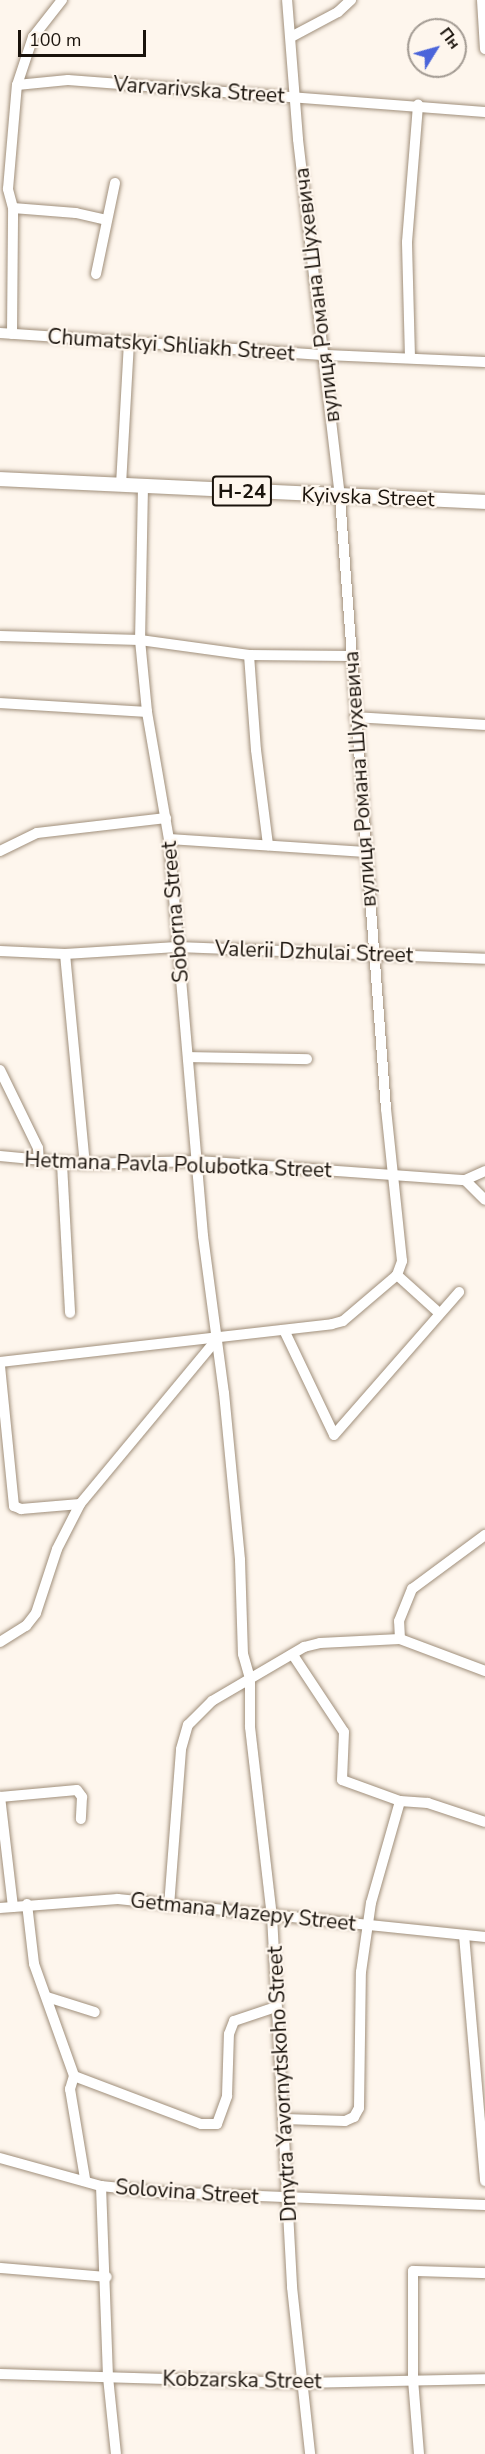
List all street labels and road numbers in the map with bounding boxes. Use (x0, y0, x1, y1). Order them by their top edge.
street label: Varvarivska Street (113, 71, 285, 109)
street label: вулиця Романа Шухевича (289, 166, 345, 424)
street label: Chumatskyi Shliakh Street (47, 324, 295, 366)
road number: Н-24 (210, 474, 274, 508)
street label: Kyivska Street (301, 482, 435, 512)
street label: вулиця Романа Шухевича (338, 650, 382, 908)
street label: Soborna Street (156, 840, 194, 984)
street label: Valerii Dzhulai Street (214, 936, 414, 968)
street label: Hetmana Pavla Polubotka Street (24, 1147, 332, 1183)
street label: Getmana Mazepy Street (129, 1888, 357, 1936)
street label: Dmytra Yavornytskoho Street (262, 1946, 302, 2222)
street label: Solovina Street (114, 2174, 260, 2210)
street label: Kobzarska Street (162, 2366, 322, 2394)

